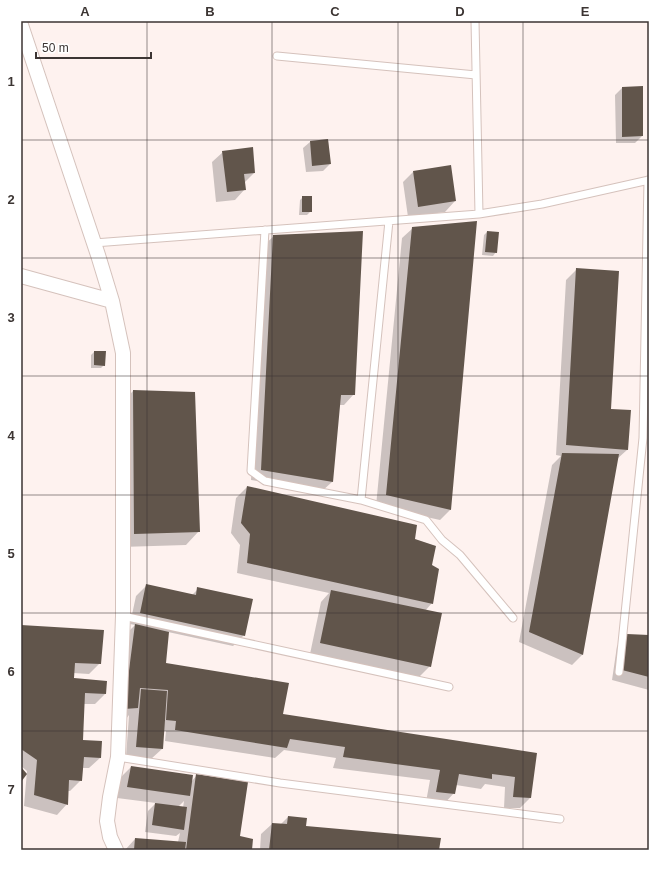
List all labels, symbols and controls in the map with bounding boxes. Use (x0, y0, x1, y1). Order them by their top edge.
text: A (80, 4, 90, 19)
text: B (205, 4, 215, 19)
text: C (330, 4, 340, 19)
text: D (455, 4, 465, 19)
text: E (581, 4, 590, 19)
scale bar (36, 34, 151, 60)
text: 50 m (42, 41, 69, 55)
text: 1 (7, 74, 15, 89)
text: 2 (7, 192, 15, 207)
text: 3 (7, 310, 15, 325)
text: 4 (7, 428, 15, 443)
text: 5 (7, 546, 15, 561)
text: 6 (7, 664, 15, 679)
text: 7 (7, 782, 15, 797)

